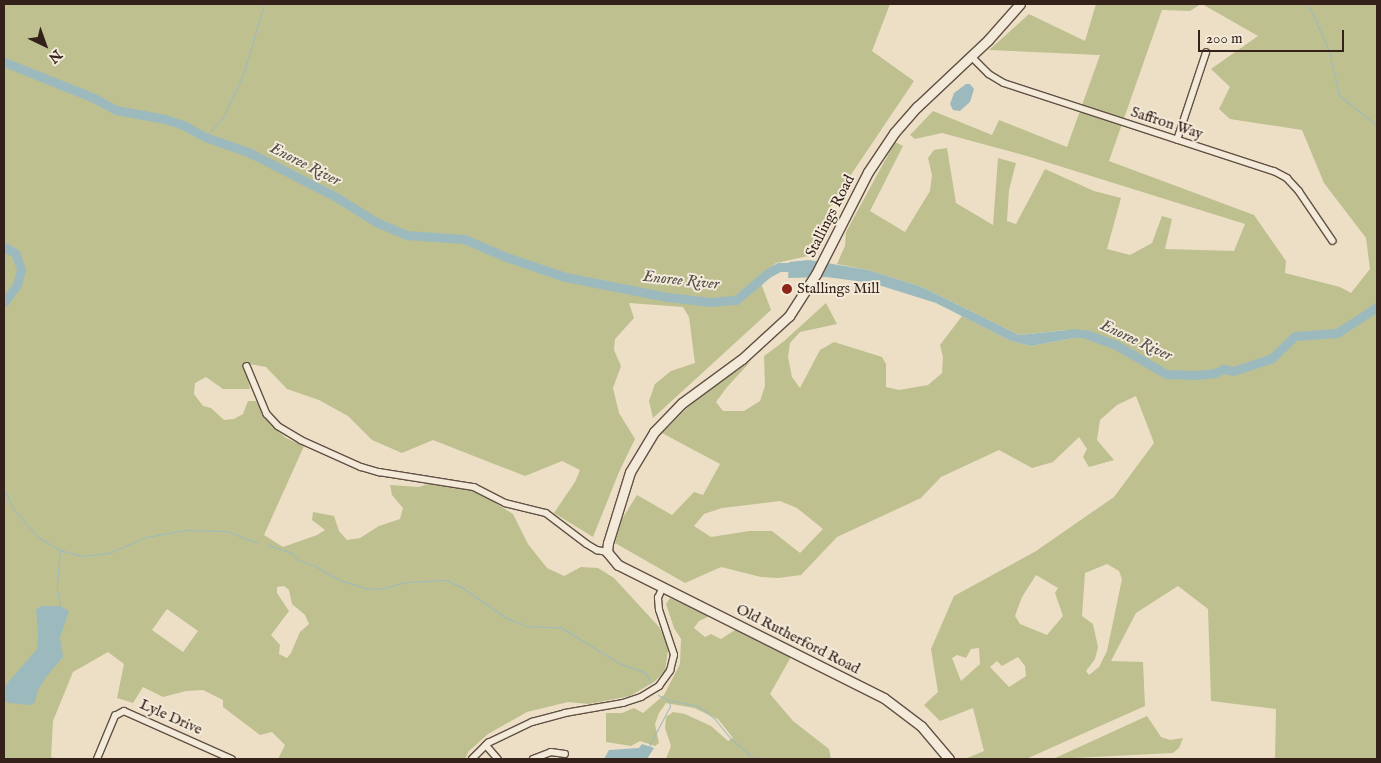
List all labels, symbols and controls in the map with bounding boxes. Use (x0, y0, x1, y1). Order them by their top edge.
north arrow (20, 20, 70, 70)
scale bar (1201, 20, 1347, 52)
text: 200 m (1206, 29, 1243, 48)
text: N (45, 45, 66, 67)
street label: Saffron Way (1129, 103, 1205, 143)
water label: Enoree River (266, 139, 344, 191)
street label: Stallings Road (802, 172, 858, 260)
water label: Enoree River (642, 267, 720, 295)
place label: Stallings Mill (797, 280, 880, 298)
marker: Stallings Mill (781, 283, 793, 295)
water label: Enoree River (1097, 316, 1175, 366)
street label: Old Rutherford Road (733, 600, 863, 678)
street label: Lyle Drive (137, 695, 205, 739)

